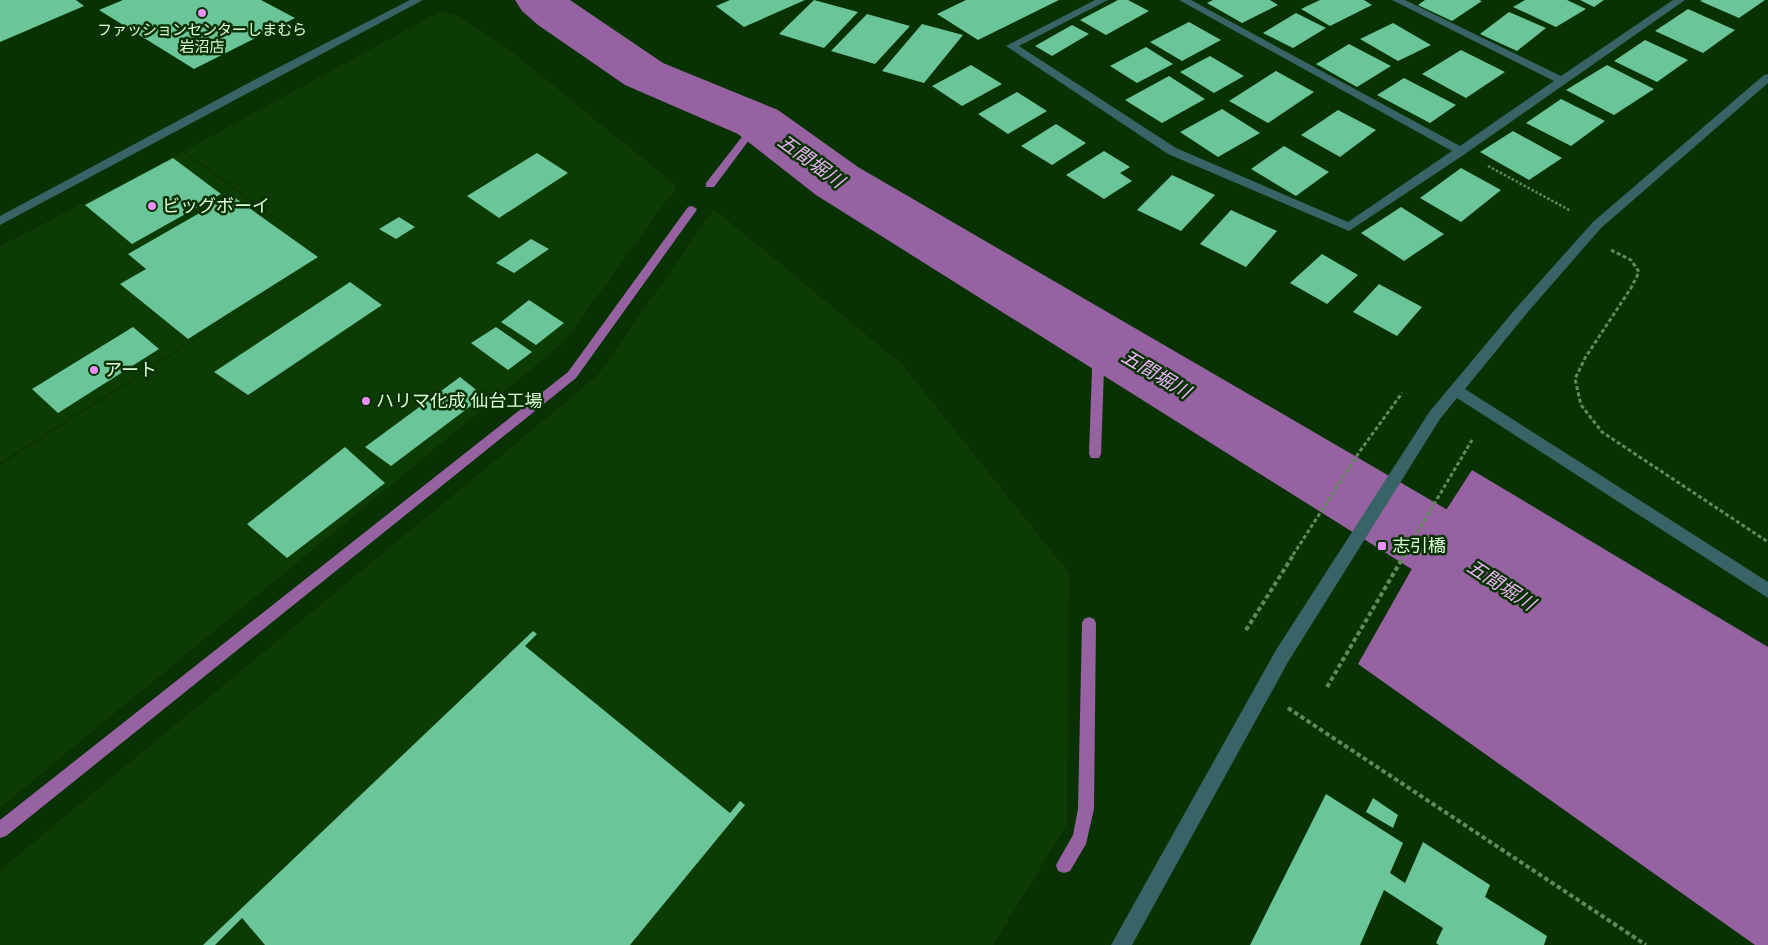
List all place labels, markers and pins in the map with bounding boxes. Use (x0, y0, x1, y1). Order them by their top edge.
marker: ファッションセンターしまむら 岩沼店 (196, 7, 208, 19)
place label: ファッションセンターしまむら 岩沼店 (97, 21, 307, 56)
place label: ビッグボーイ (162, 195, 270, 217)
marker: ビッグボーイ (146, 200, 158, 212)
place label: アート (104, 359, 157, 381)
marker: アート (88, 364, 100, 376)
place label: ハリマ化成 仙台工場 (376, 390, 542, 412)
marker: ハリマ化成 仙台工場 (360, 395, 372, 407)
place label: 志引橋 (1392, 535, 1446, 557)
marker: 志引橋 (1376, 540, 1388, 552)

